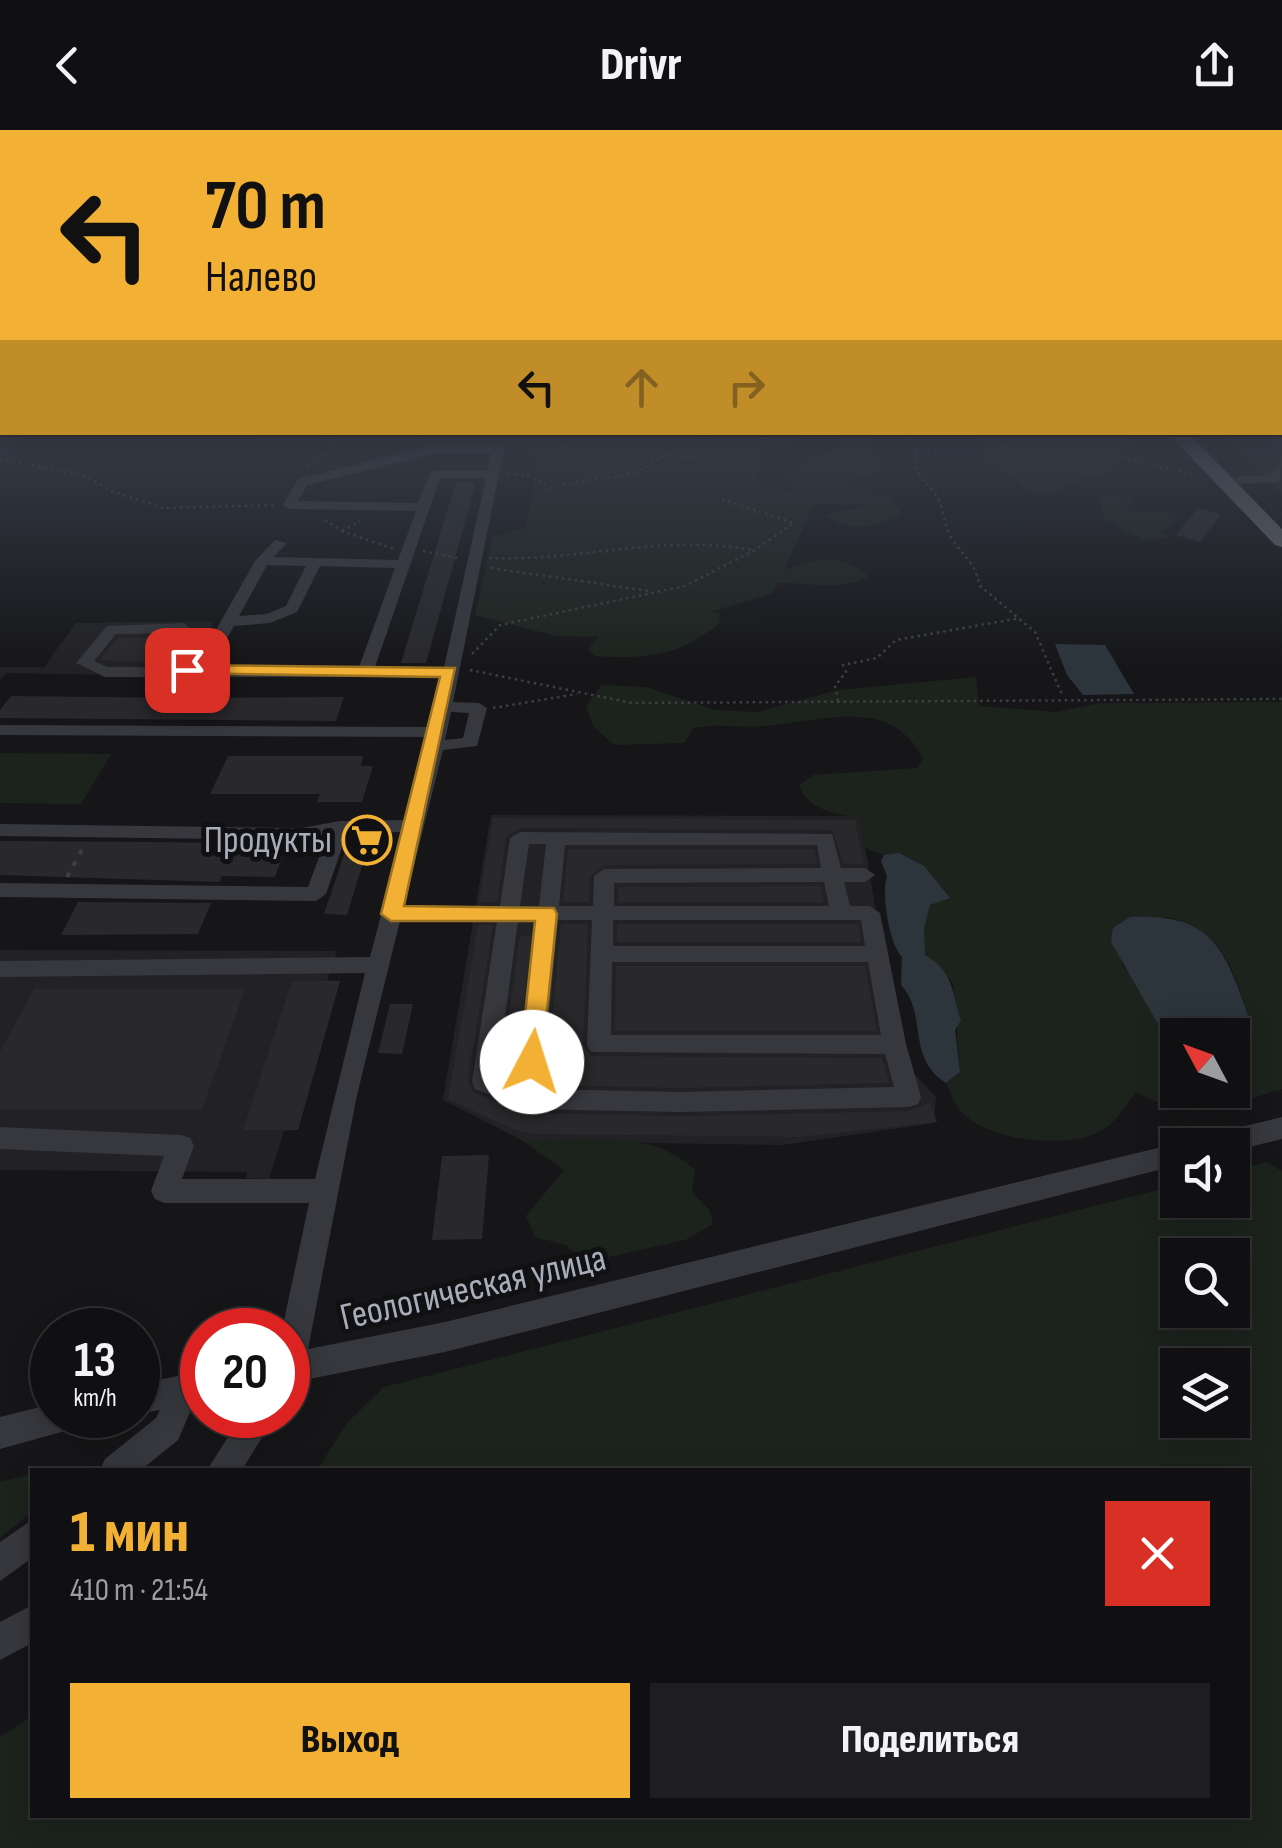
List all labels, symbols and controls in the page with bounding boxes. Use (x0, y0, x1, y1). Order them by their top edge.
icon: back (40, 38, 95, 93)
text: Drivr (600, 38, 682, 93)
icon: share (1187, 38, 1242, 93)
text: 70 m (205, 165, 326, 249)
icon: left (40, 170, 170, 300)
text: Налево (205, 250, 317, 305)
icon: left (509, 360, 564, 415)
icon: ahead (614, 360, 669, 415)
icon: right (719, 360, 774, 415)
pin (145, 628, 230, 713)
icon: arrive (160, 643, 215, 698)
supermarket icon: Продукты (341, 814, 393, 866)
place label: Продукты (204, 818, 332, 863)
position arrow (480, 1010, 584, 1114)
north arrow (1160, 1018, 1250, 1108)
map controls (1160, 1018, 1250, 1438)
button: sound (1160, 1128, 1250, 1218)
street label: Геологическая улица (336, 1236, 610, 1340)
button: search (1160, 1238, 1250, 1328)
speed limit sign: 20 (180, 1308, 310, 1438)
text: 13 (74, 1331, 116, 1391)
button: layers (1160, 1348, 1250, 1438)
text: km/h (73, 1383, 117, 1414)
text: 1 мин (70, 1497, 189, 1569)
button: close (1105, 1501, 1210, 1606)
text: 410 m · 21:54 (70, 1571, 208, 1610)
button: Выход (70, 1683, 630, 1798)
button: Поделиться (650, 1683, 1210, 1798)

